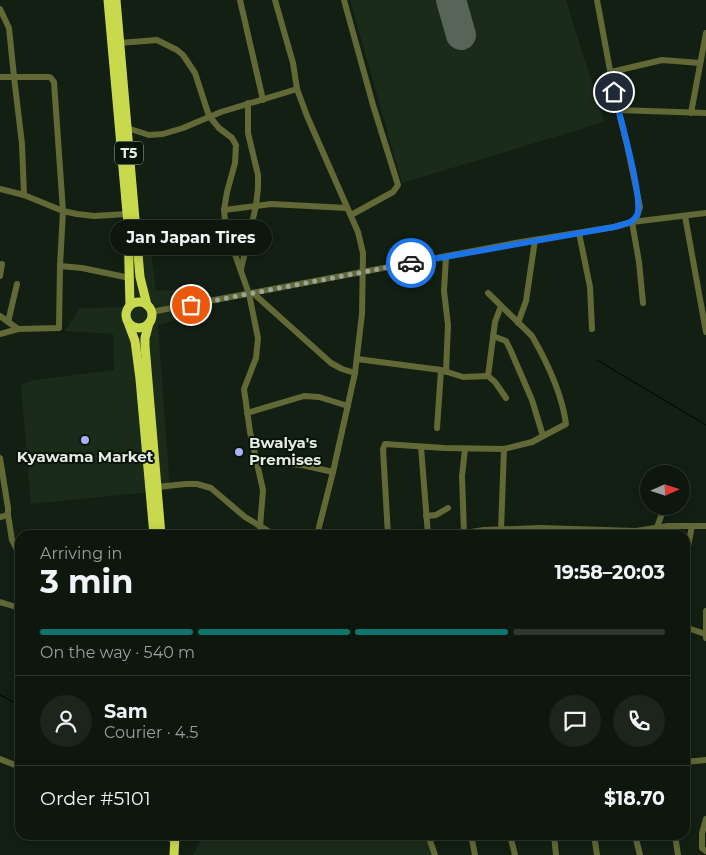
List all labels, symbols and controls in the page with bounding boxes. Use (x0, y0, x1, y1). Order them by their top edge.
pin (593, 71, 635, 113)
icon: home (600, 78, 628, 106)
road number: T5 (115, 142, 143, 164)
callout: Jan Japan Tires (110, 220, 272, 255)
text: Jan Japan Tires (126, 228, 256, 247)
courier (386, 238, 436, 288)
icon: car (397, 249, 425, 277)
pin (170, 284, 212, 326)
icon: bag (177, 291, 205, 319)
place label: Bwalya's Premises (249, 433, 321, 469)
marker: Kyawama Market (79, 434, 91, 446)
marker: Bwalya's Premises (233, 446, 245, 458)
place label: Kyawama Market (17, 447, 154, 466)
north arrow (640, 465, 690, 515)
map controls (640, 465, 690, 515)
text: Arriving in (40, 544, 122, 563)
text: 19:58–20:03 (554, 561, 665, 584)
text: 3 min (40, 562, 133, 601)
text: On the way · 540 m (40, 643, 195, 662)
button: person (40, 695, 92, 747)
button: chat (549, 695, 601, 747)
button: phone (613, 695, 665, 747)
text: Sam (104, 700, 148, 723)
text: Courier · 4.5 (104, 723, 198, 742)
text: Order #5101 (40, 787, 151, 810)
text: $18.70 (604, 787, 665, 810)

